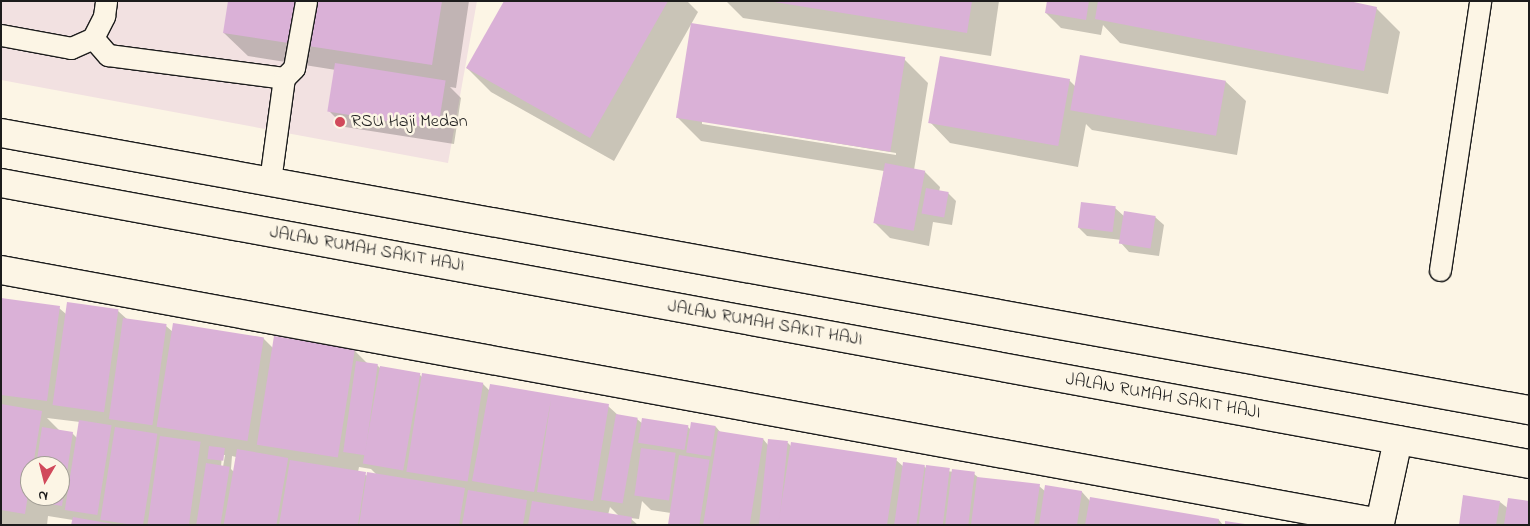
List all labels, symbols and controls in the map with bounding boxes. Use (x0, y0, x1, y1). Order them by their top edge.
place label: RSU Haji Medan (351, 111, 468, 133)
marker: RSU Haji Medan (333, 115, 347, 129)
street label: JALAN RUMAH SAKIT HAJI (268, 222, 466, 278)
street label: JALAN RUMAH SAKIT HAJI (666, 296, 864, 352)
street label: JALAN RUMAH SAKIT HAJI (1064, 369, 1262, 425)
north arrow (20, 456, 70, 506)
text: N (37, 484, 49, 506)

